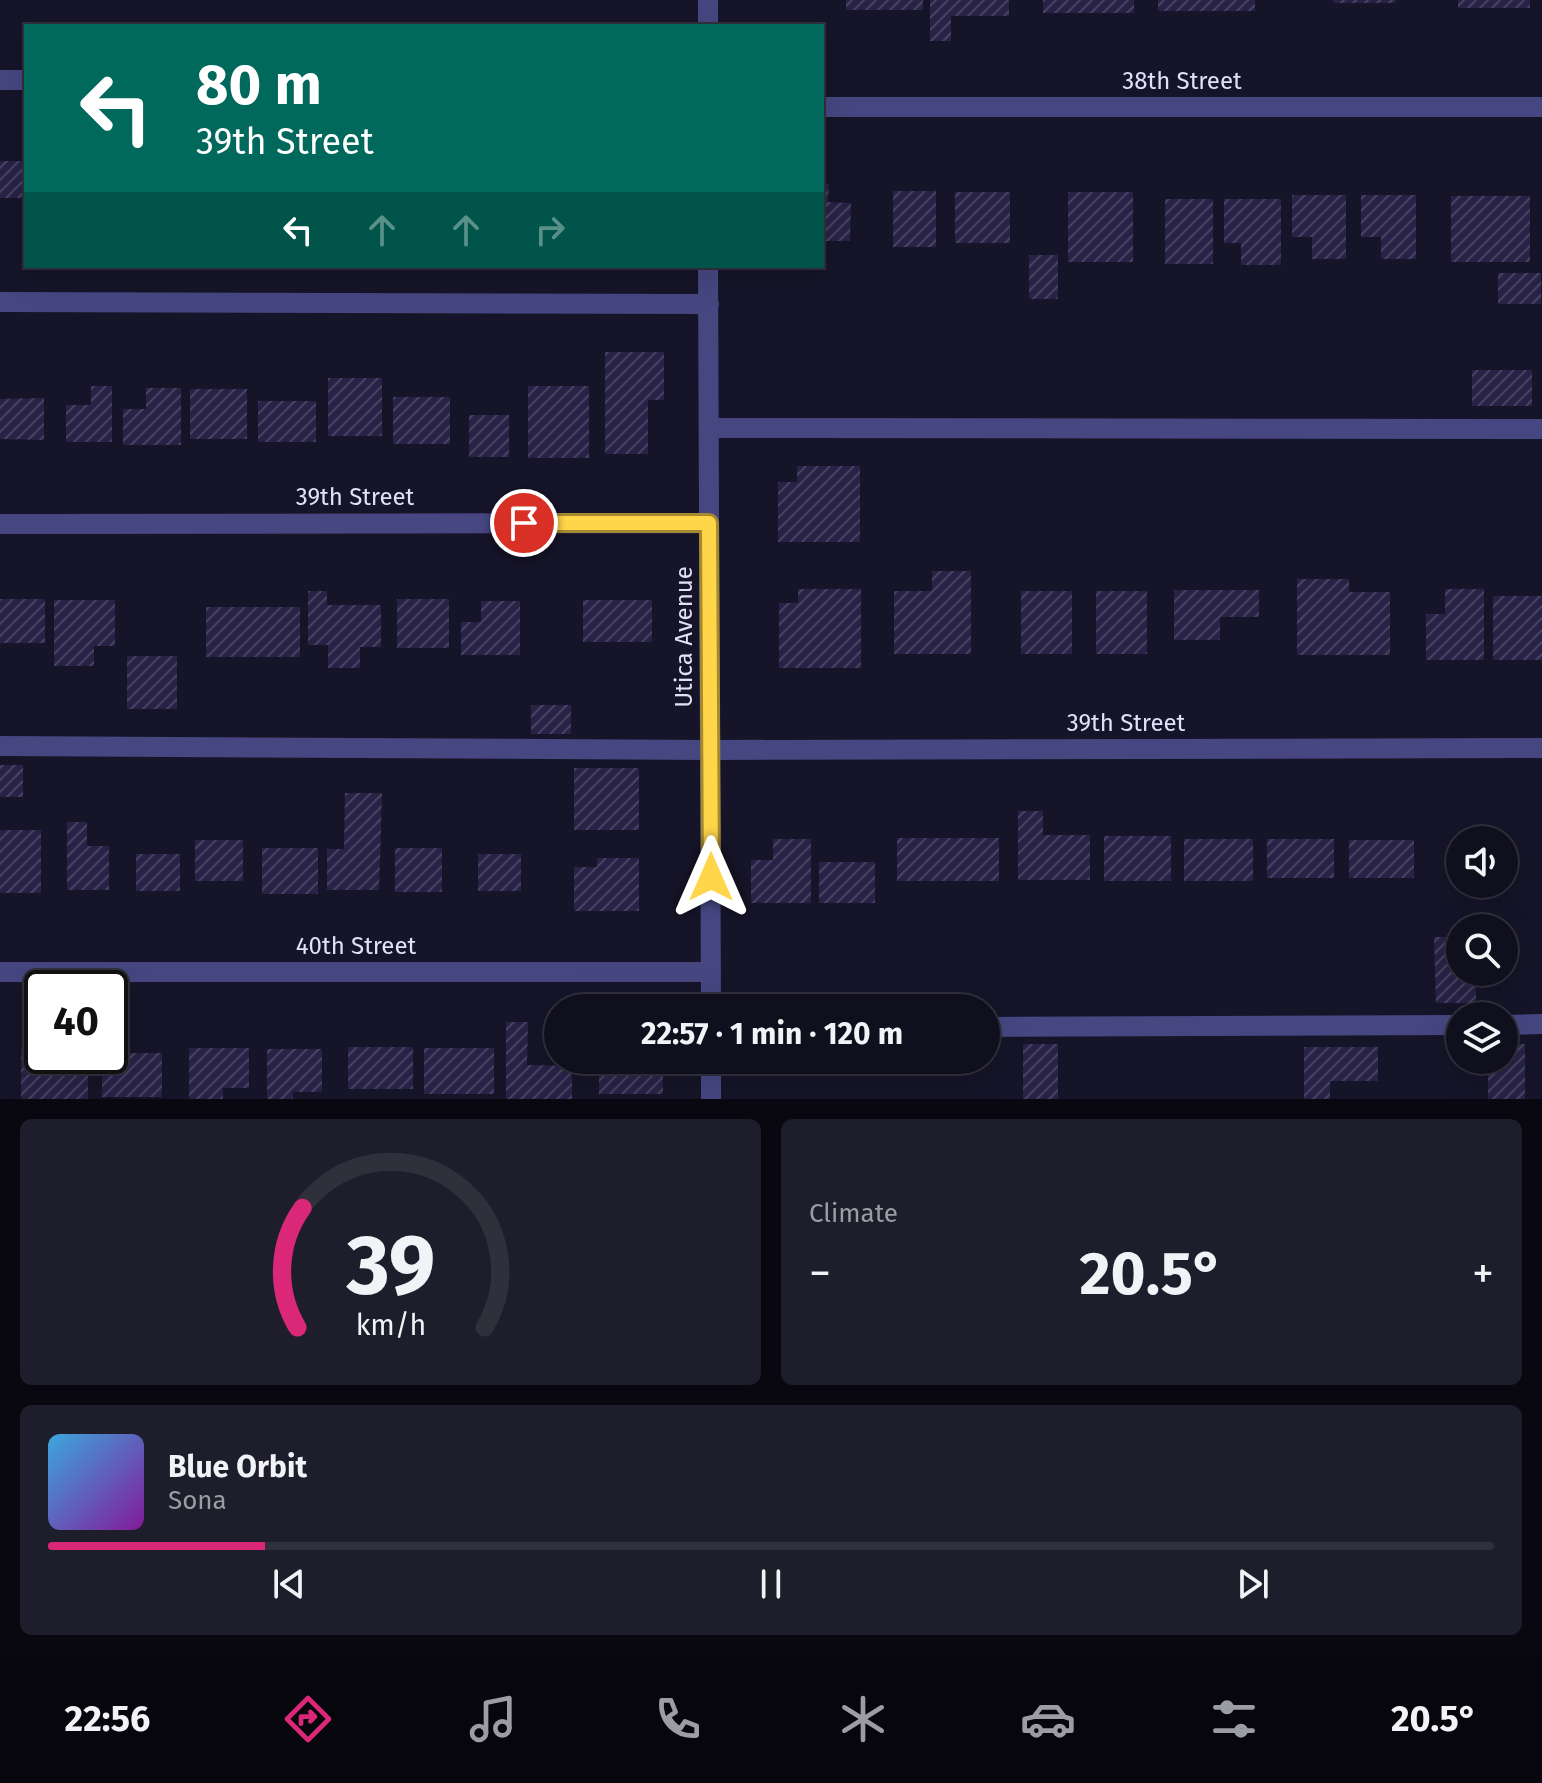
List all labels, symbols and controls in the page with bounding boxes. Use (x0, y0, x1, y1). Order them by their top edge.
text: 80 m (196, 52, 322, 119)
icon: left (64, 56, 168, 160)
street label: 38th Street (1122, 67, 1242, 95)
text: 39th Street (196, 120, 374, 164)
icon: left (276, 208, 320, 252)
icon: ahead (360, 208, 404, 252)
icon: ahead (444, 208, 488, 252)
icon: right (528, 208, 572, 252)
street label: 39th Street (296, 483, 415, 511)
pin (490, 489, 558, 557)
icon: arrive (502, 501, 546, 545)
street label: Utica Avenue (670, 566, 698, 708)
street label: 39th Street (1067, 709, 1186, 737)
map controls (1446, 826, 1518, 1074)
button: sound (1446, 826, 1518, 898)
position arrow (669, 835, 753, 919)
button: search (1446, 914, 1518, 986)
street label: 40th Street (296, 932, 417, 960)
speed limit sign: 40 (24, 970, 128, 1074)
button: layers (1446, 1002, 1518, 1074)
text: 22:57 · 1 min · 120 m (641, 1016, 903, 1052)
text: Climate (809, 1198, 898, 1229)
text: 39 (345, 1216, 435, 1316)
text: 20.5° (1080, 1238, 1223, 1310)
text: − (809, 1247, 831, 1300)
text: + (1472, 1247, 1494, 1300)
text: km/h (355, 1308, 426, 1343)
text: Blue Orbit (168, 1449, 307, 1485)
text: Sona (168, 1485, 227, 1516)
icon: previous (267, 1562, 311, 1606)
icon: pause (749, 1562, 793, 1606)
icon: next (1231, 1562, 1275, 1606)
icon: directions (280, 1691, 336, 1747)
icon: music (465, 1691, 521, 1747)
icon: phone (650, 1691, 706, 1747)
icon: climate (835, 1691, 891, 1747)
icon: car (1020, 1691, 1076, 1747)
icon: filters (1206, 1691, 1262, 1747)
text: 22:56 (65, 1697, 150, 1741)
text: 20.5° (1391, 1697, 1477, 1741)

